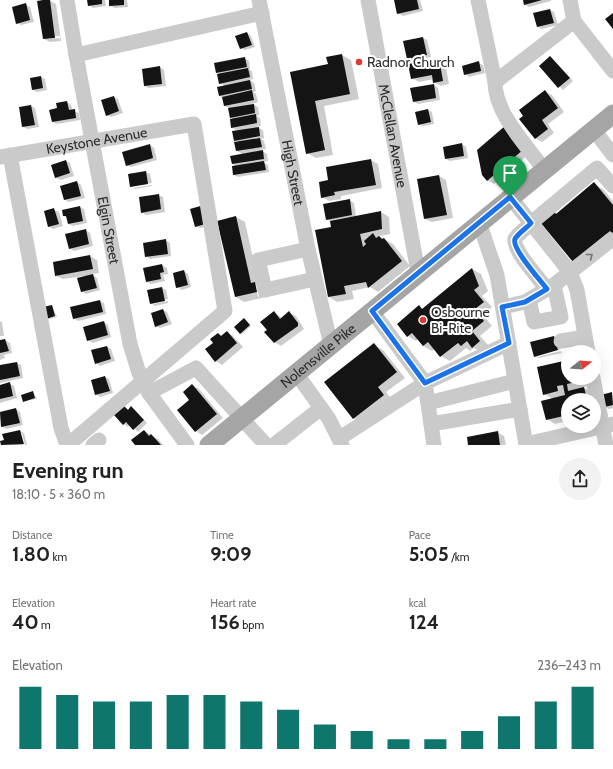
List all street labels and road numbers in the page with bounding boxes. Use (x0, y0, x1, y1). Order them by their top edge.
street label: McClellan Avenue (375, 82, 411, 189)
street label: Keystone Avenue (45, 123, 149, 158)
street label: High Street (278, 138, 308, 207)
street label: Elgin Street (94, 195, 124, 266)
street label: Nolensville Pike (277, 319, 359, 392)

